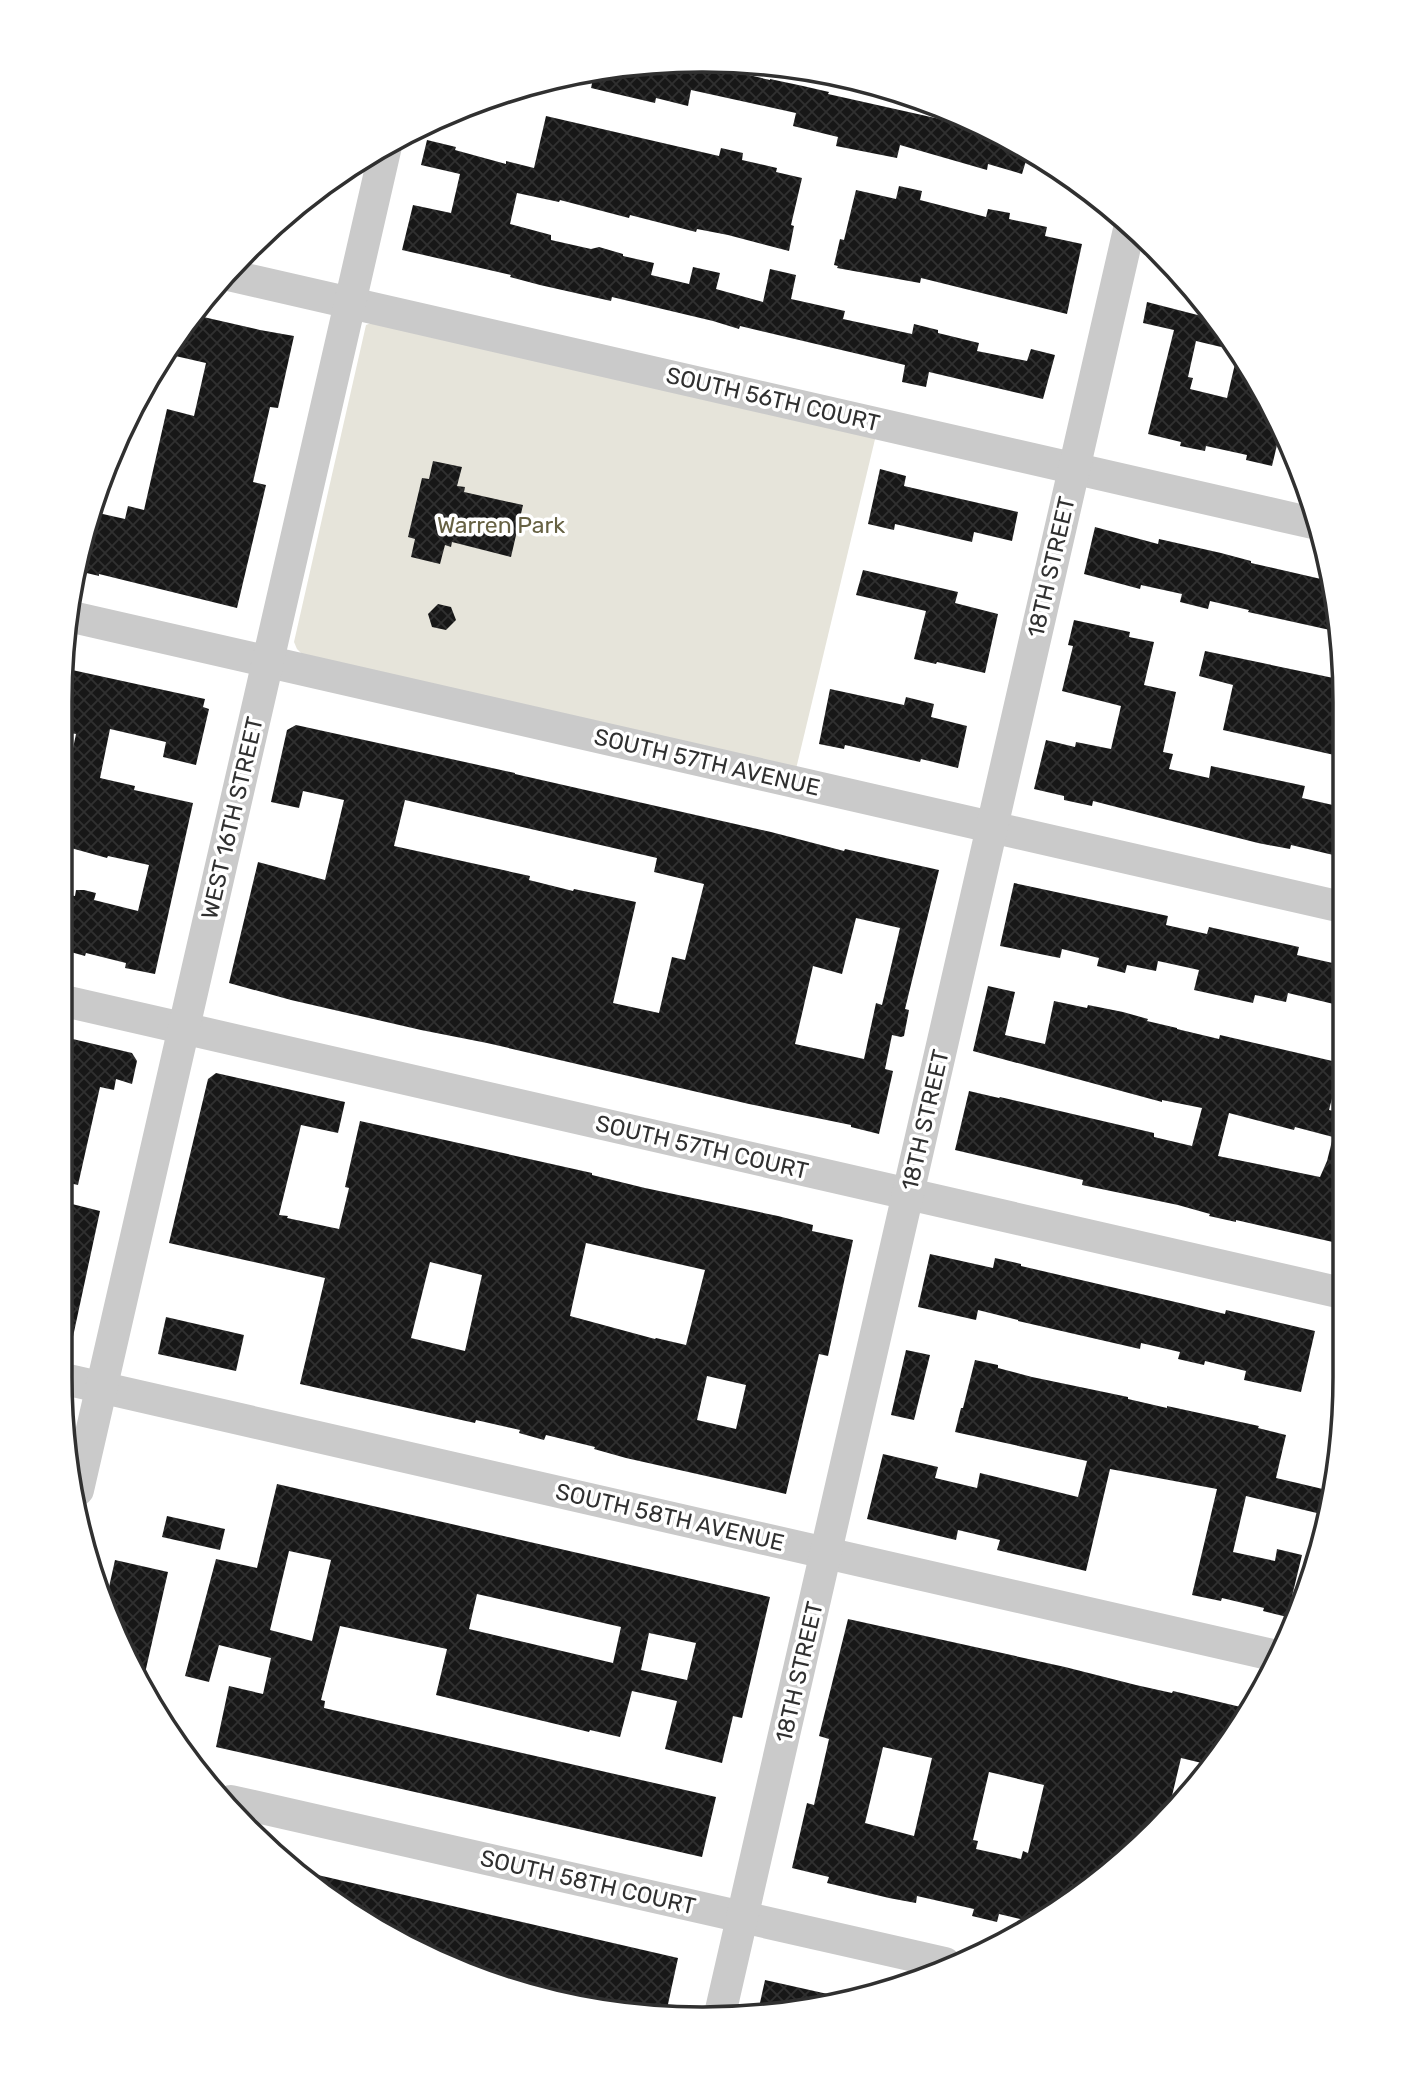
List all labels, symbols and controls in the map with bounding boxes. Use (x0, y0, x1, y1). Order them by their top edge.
street label: SOUTH 56TH COURT (663, 361, 883, 437)
street label: 18TH STREET (1021, 494, 1081, 640)
park label: Warren Park (437, 511, 565, 539)
street label: WEST 16TH STREET (195, 714, 269, 922)
street label: SOUTH 57TH AVENUE (591, 722, 823, 802)
street label: 18TH STREET (895, 1047, 955, 1193)
street label: SOUTH 57TH COURT (593, 1109, 811, 1185)
street label: SOUTH 58TH AVENUE (553, 1477, 787, 1557)
street label: 18TH STREET (769, 1599, 829, 1745)
street label: SOUTH 58TH COURT (478, 1844, 698, 1920)

